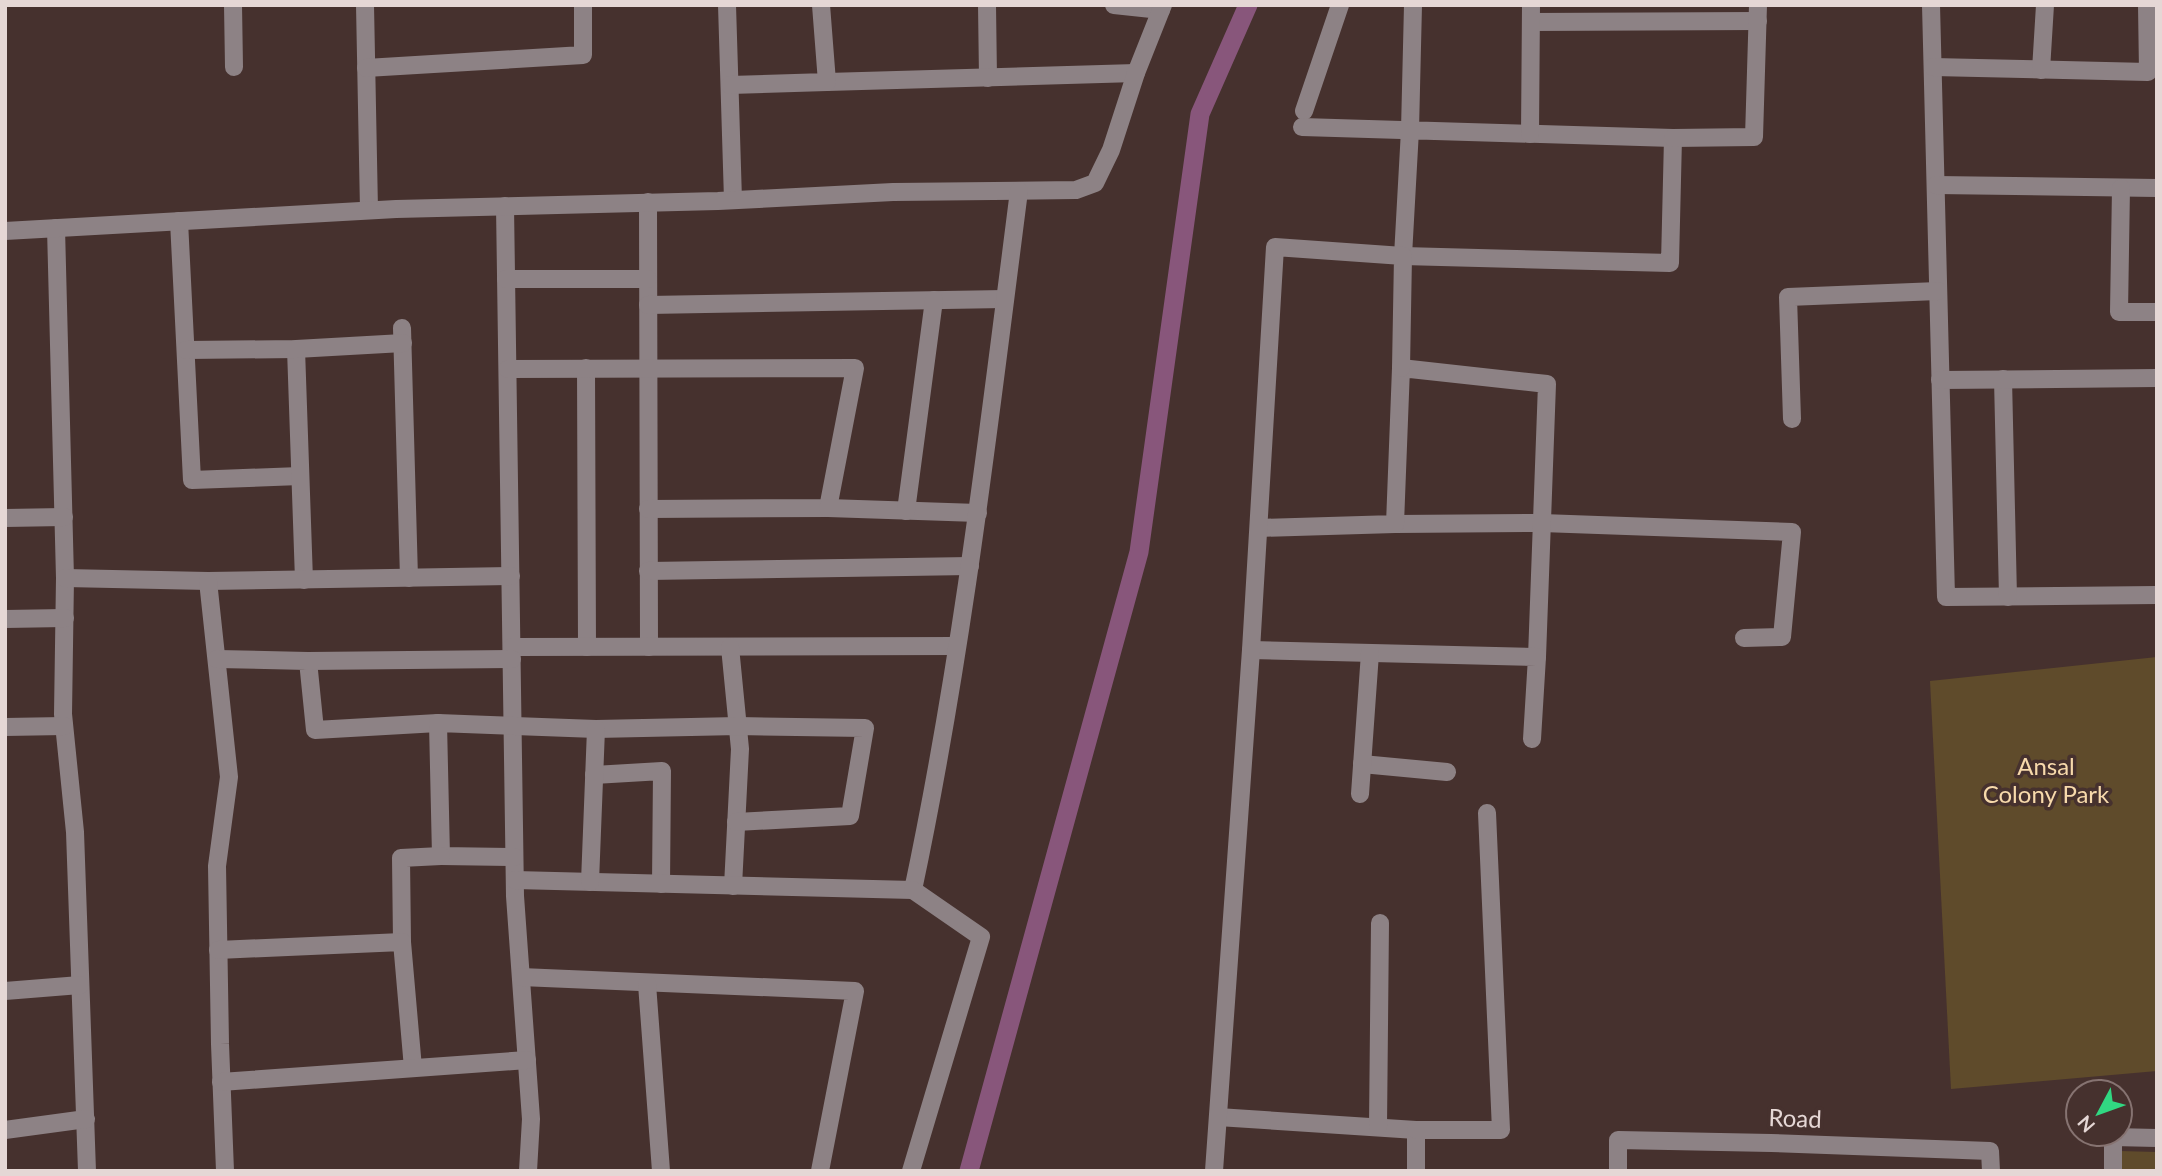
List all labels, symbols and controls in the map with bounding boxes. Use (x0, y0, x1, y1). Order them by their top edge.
park label: Ansal Colony Park (1983, 751, 2110, 808)
north arrow (2064, 1078, 2134, 1148)
street label: Road (1768, 1102, 1822, 1133)
text: N (2072, 1111, 2099, 1138)

